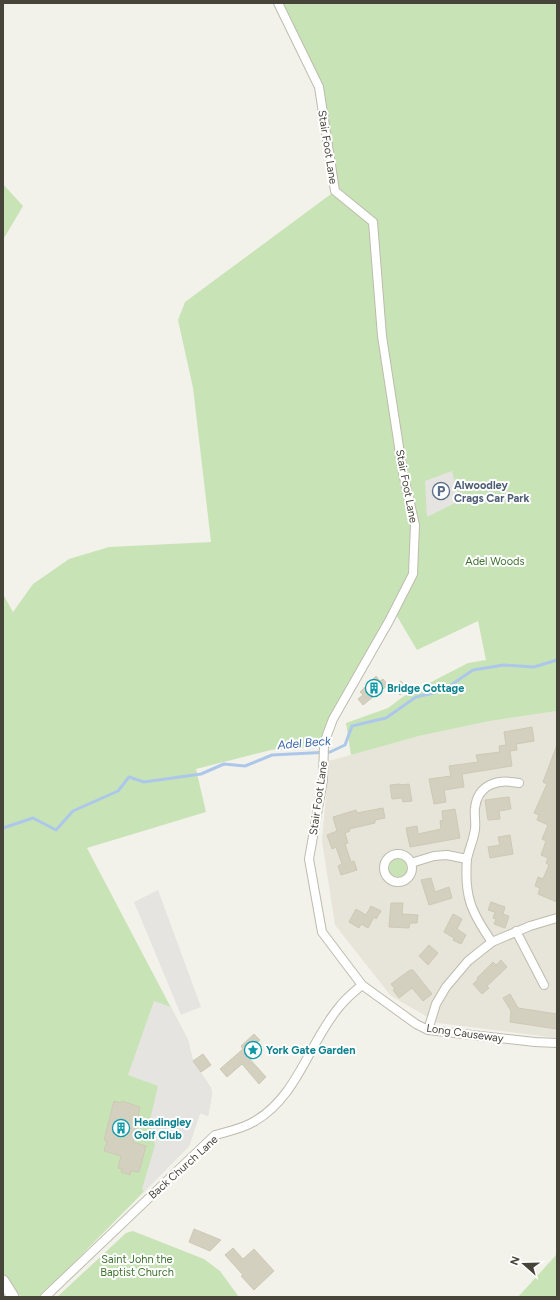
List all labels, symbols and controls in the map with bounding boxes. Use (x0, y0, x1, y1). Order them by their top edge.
street label: Stair Foot Lane (315, 109, 340, 185)
street label: Stair Foot Lane (393, 448, 420, 524)
place label: Alwoodley Crags Car Park (454, 479, 530, 505)
parking icon: Alwoodley Crags Car Park (431, 481, 451, 501)
park label: Adel Woods (465, 555, 525, 568)
building icon: Bridge Cottage (364, 678, 384, 698)
place label: Bridge Cottage (387, 682, 464, 695)
water label: Adel Beck (276, 734, 332, 752)
street label: Stair Foot Lane (307, 760, 330, 836)
street label: Long Causeway (425, 1022, 505, 1045)
place icon: York Gate Garden (243, 1040, 263, 1060)
place label: York Gate Garden (266, 1044, 355, 1057)
place label: Headingley Golf Club (134, 1116, 192, 1142)
building icon: Headingley Golf Club (111, 1118, 131, 1138)
street label: Back Church Lane (146, 1133, 221, 1202)
north arrow (504, 1244, 544, 1284)
park label: Saint John the Baptist Church (100, 1253, 174, 1279)
text: N (508, 1255, 523, 1267)

